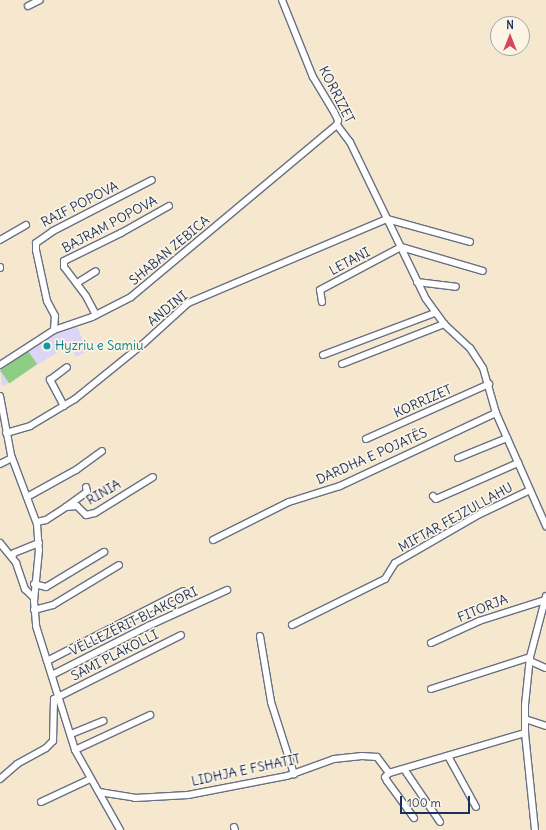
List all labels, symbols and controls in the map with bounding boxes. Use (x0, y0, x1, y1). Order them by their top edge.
north arrow (490, 16, 530, 56)
text: N (506, 18, 514, 32)
street label: KORRIZET (315, 64, 357, 126)
street label: RAIF POPOVA (39, 179, 121, 231)
street label: BAJRAM POPOVA (60, 193, 160, 257)
street label: SHABAN ZEBICA (127, 213, 213, 289)
street label: LETANI (327, 245, 373, 279)
street label: ANDINI (145, 288, 191, 330)
place label: Hyzriu e Samiu (55, 338, 143, 354)
marker: Hyzriu e Samiu (42, 341, 52, 351)
street label: KORRIZET (392, 382, 454, 422)
street label: DARDHA E POJATËS (314, 425, 430, 489)
street label: RINIA (84, 477, 124, 509)
street label: MIFTAR FEJZULLAHU (396, 480, 516, 556)
street label: VËLLEZËRIT BLAKÇORI (68, 584, 200, 660)
street label: FITORJA (456, 592, 510, 626)
street label: SAMI PLAKOLLI (69, 627, 161, 685)
street label: LIDHJA E FSHATIT (190, 752, 302, 790)
scale bar (402, 788, 472, 814)
text: 100 m (407, 795, 441, 810)

